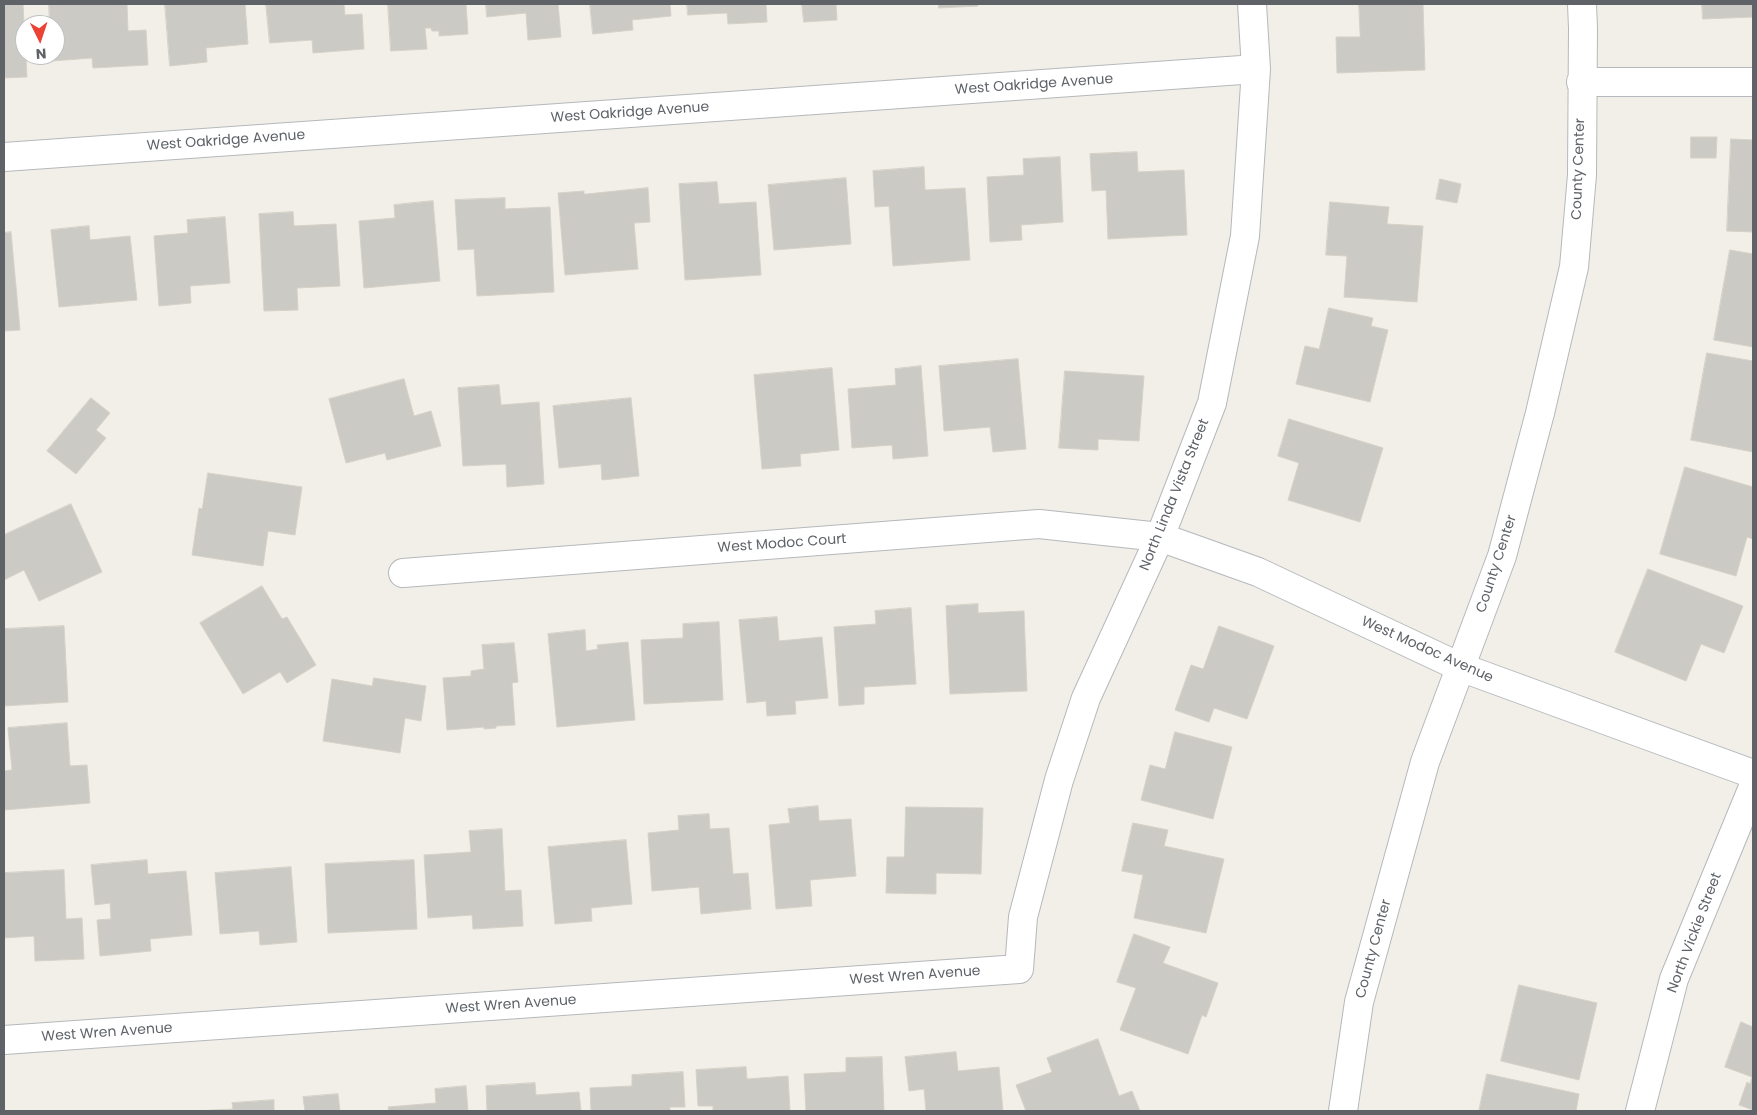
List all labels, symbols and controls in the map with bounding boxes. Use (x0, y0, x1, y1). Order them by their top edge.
north arrow (15, 15, 65, 65)
text: N (35, 44, 47, 64)
street label: West Oakridge Avenue (954, 71, 1114, 99)
street label: West Oakridge Avenue (550, 99, 710, 127)
street label: County Center (1569, 118, 1589, 220)
street label: West Oakridge Avenue (146, 127, 306, 155)
street label: North Linda Vista Street (1137, 417, 1213, 573)
street label: County Center (1473, 513, 1521, 615)
street label: West Modoc Court (717, 531, 847, 557)
street label: West Modoc Avenue (1358, 613, 1496, 687)
street label: North Vickie Street (1664, 871, 1726, 995)
street label: County Center (1353, 898, 1395, 1000)
street label: West Wren Avenue (849, 963, 981, 989)
street label: West Wren Avenue (445, 992, 577, 1018)
street label: West Wren Avenue (41, 1020, 173, 1046)

